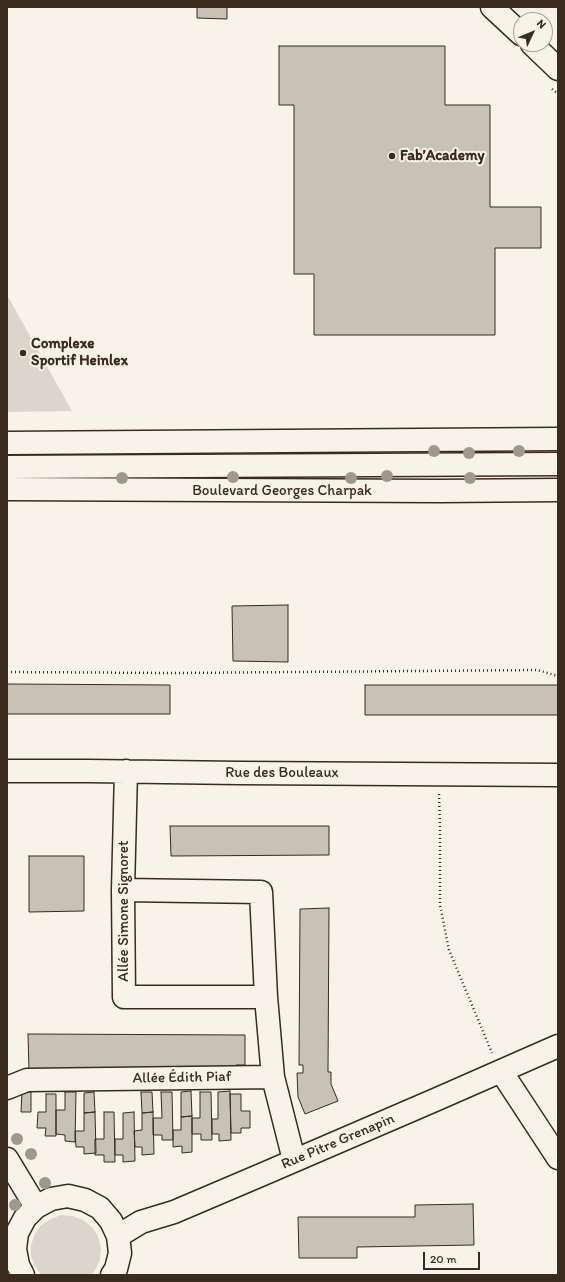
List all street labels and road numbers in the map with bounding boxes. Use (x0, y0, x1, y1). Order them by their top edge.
street label: Boulevard Georges Charpak (192, 482, 372, 500)
street label: Rue des Bouleaux (225, 764, 339, 782)
street label: Allée Simone Signoret (115, 840, 133, 982)
street label: Allée Édith Piaf (133, 1068, 231, 1088)
street label: Rue Pitre Grenapin (279, 1110, 397, 1174)

